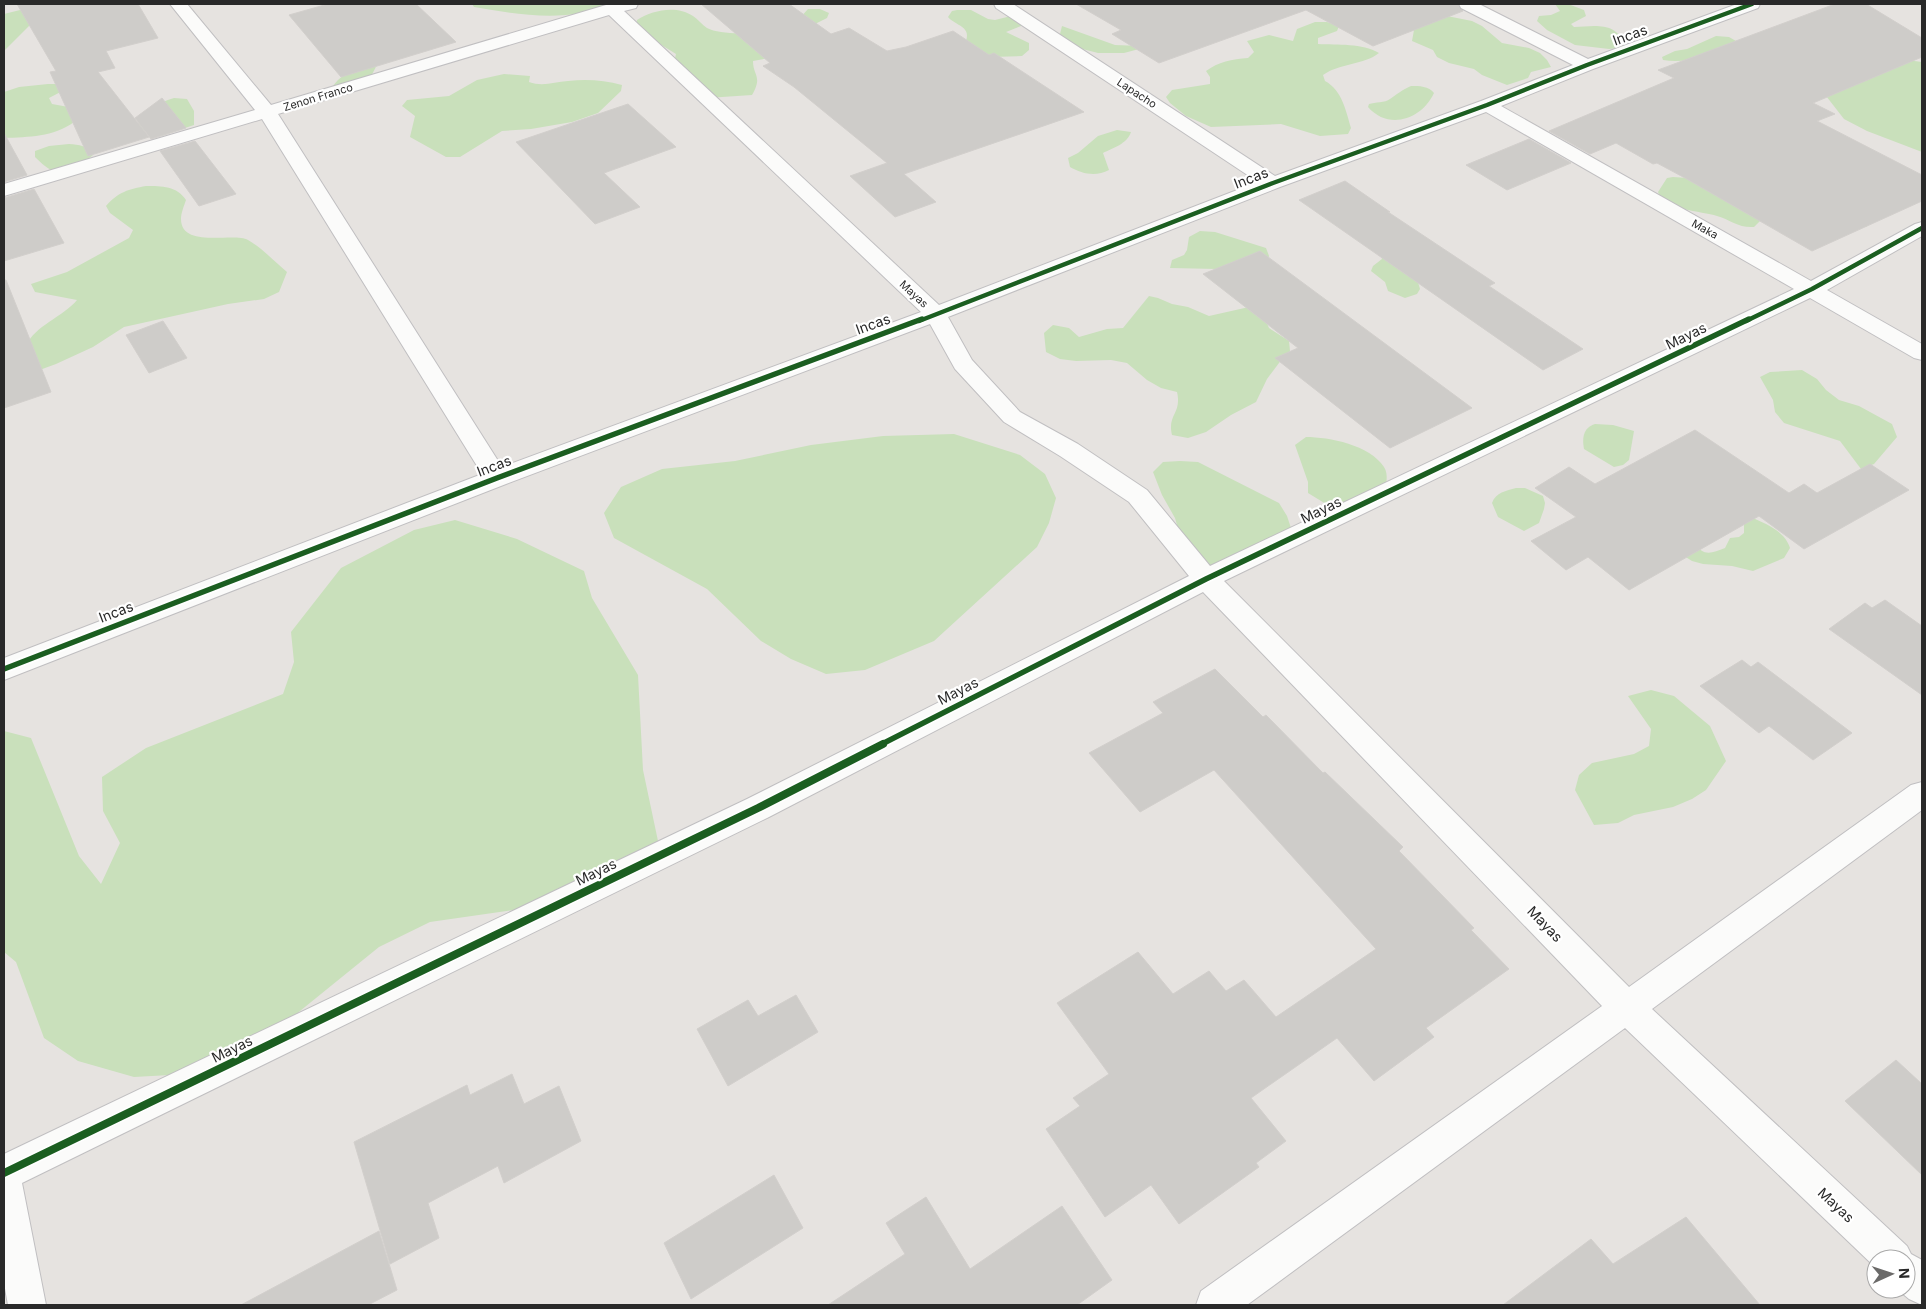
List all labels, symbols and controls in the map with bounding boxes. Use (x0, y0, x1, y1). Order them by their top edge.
street label: Incas (1610, 20, 1649, 49)
street label: Lapacho (1114, 75, 1160, 111)
street label: Zenon Franco (282, 80, 355, 114)
street label: Incas (1231, 163, 1270, 192)
street label: Maka (1689, 216, 1721, 242)
street label: Mayas (897, 277, 931, 311)
street label: Incas (853, 309, 892, 338)
street label: Mayas (1663, 318, 1709, 353)
street label: Incas (474, 451, 513, 480)
street label: Mayas (1298, 492, 1344, 527)
street label: Incas (96, 597, 135, 626)
street label: Mayas (935, 673, 981, 708)
street label: Mayas (573, 854, 619, 889)
street label: Mayas (1524, 902, 1567, 945)
street label: Mayas (209, 1031, 255, 1066)
street label: Mayas (1815, 1184, 1858, 1226)
north arrow (1866, 1249, 1916, 1299)
text: N (1896, 1268, 1913, 1279)

